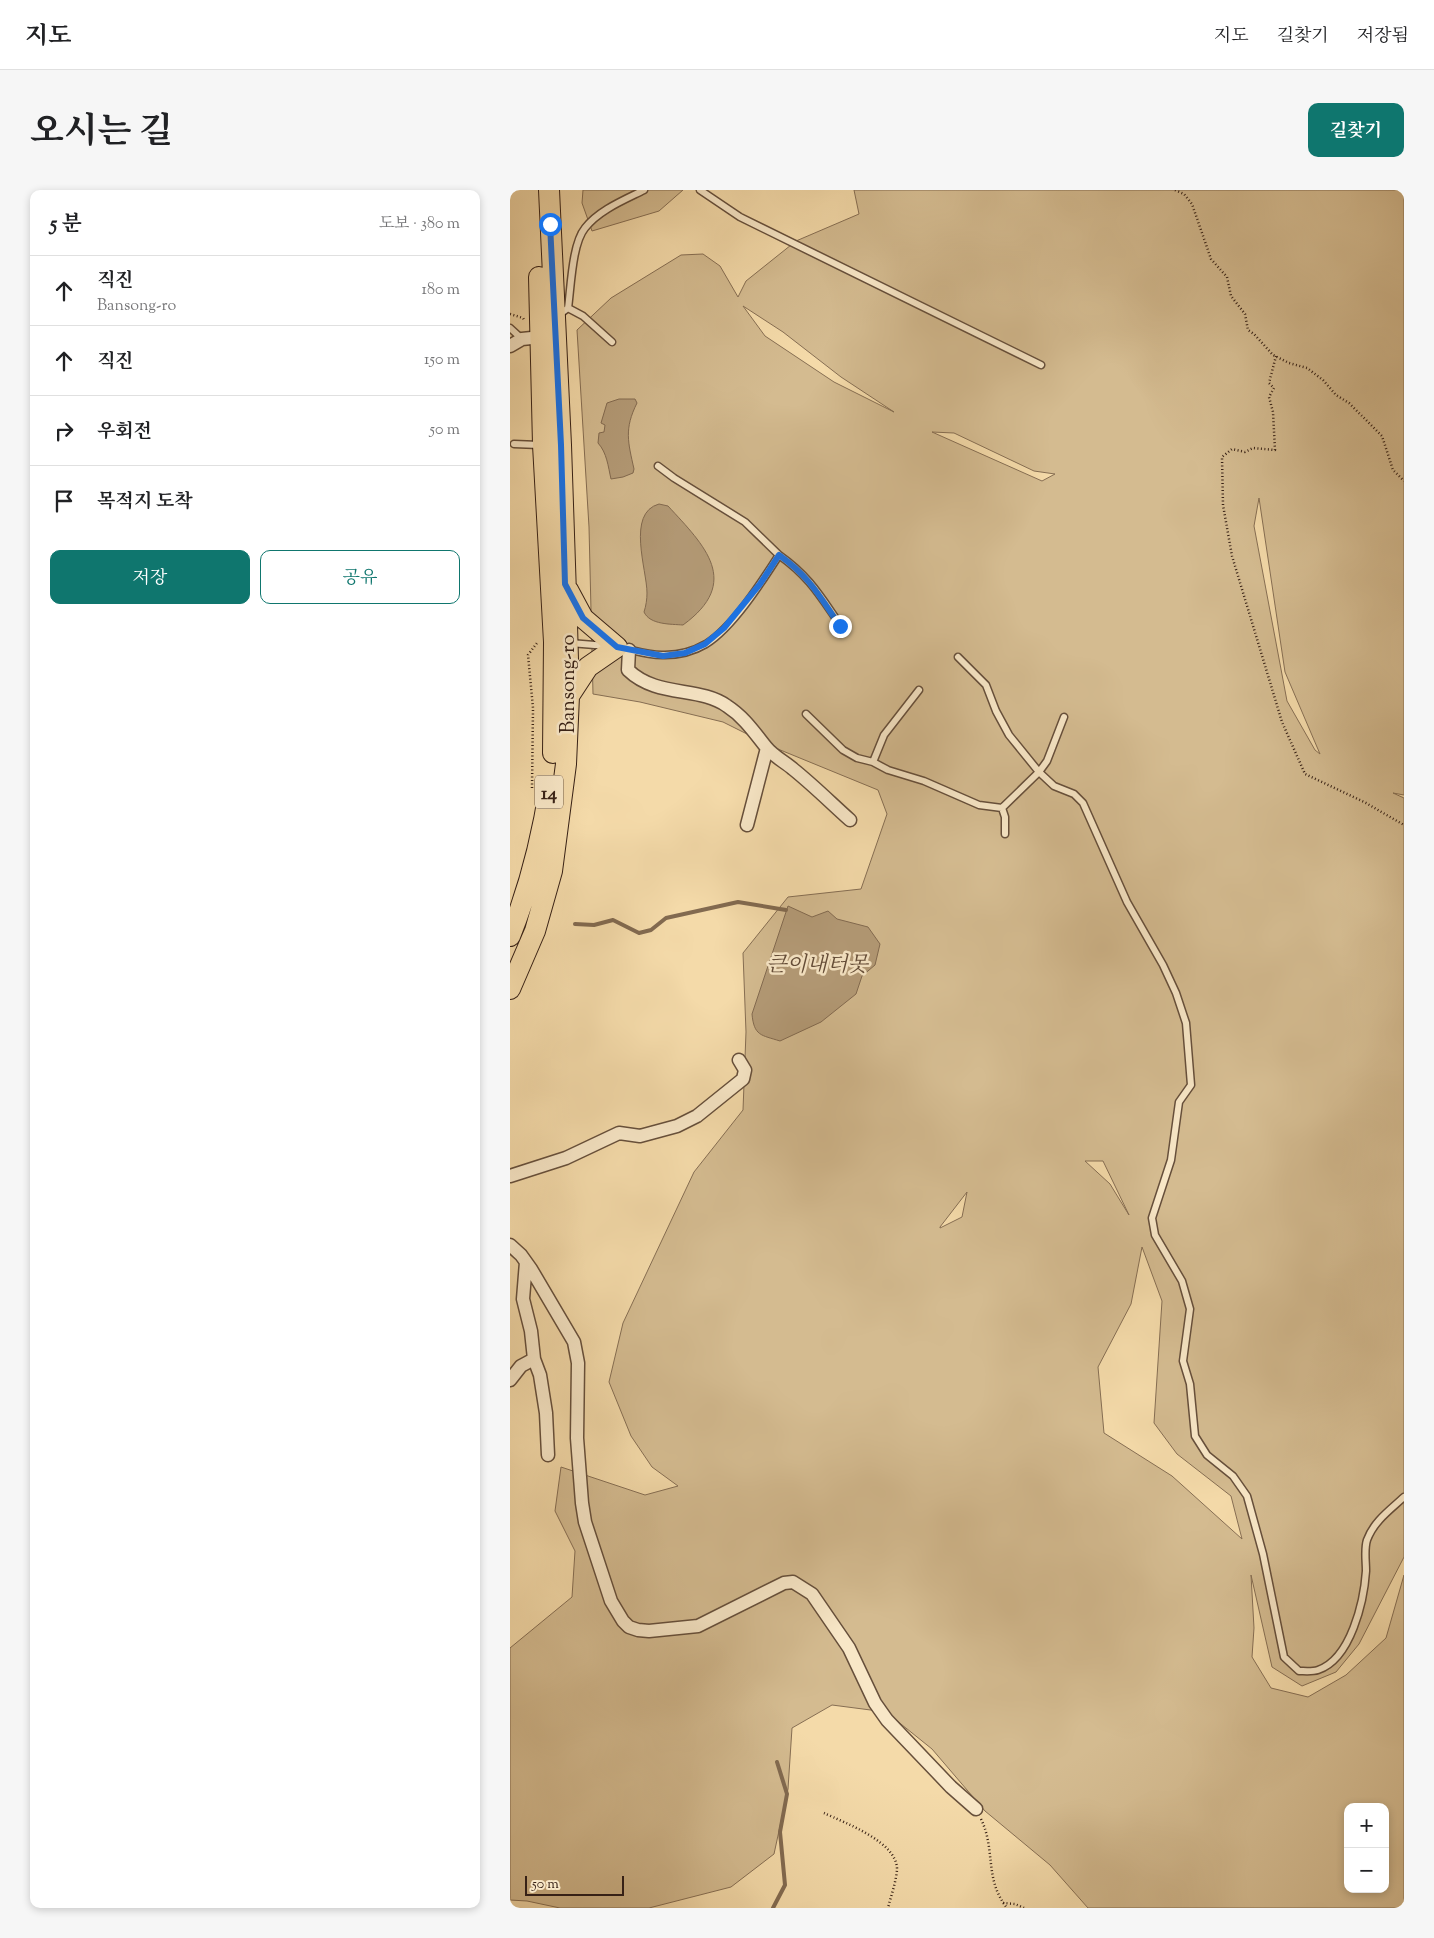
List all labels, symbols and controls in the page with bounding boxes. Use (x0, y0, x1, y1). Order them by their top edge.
text: 지도 (25, 20, 71, 54)
text: 지도 (1214, 24, 1249, 50)
text: 길찾기 (1277, 24, 1329, 50)
text: 저장됨 (1357, 24, 1409, 50)
button: 길찾기 (1308, 103, 1404, 157)
text: 오시는 길 (30, 108, 173, 159)
text: 5 분 (50, 210, 82, 240)
text: 도보 · 380 m (379, 213, 460, 236)
route start (539, 213, 562, 236)
text: 직진 (97, 268, 134, 295)
icon: ahead (50, 277, 78, 305)
text: 180 m (421, 279, 460, 302)
text: Bansong-ro (97, 295, 176, 318)
icon: ahead (50, 347, 78, 375)
text: 직진 (97, 349, 134, 376)
text: 150 m (424, 349, 460, 372)
icon: right (50, 417, 78, 445)
text: 우회전 (97, 419, 152, 446)
text: 50 m (429, 419, 460, 442)
icon: arrive (50, 487, 78, 515)
text: 목적지 도착 (97, 489, 193, 516)
button: 저장 (50, 550, 250, 604)
button: 공유 (260, 550, 460, 604)
route end (829, 615, 852, 638)
street label: Bansong-ro (555, 634, 584, 733)
road number: 14 (535, 776, 563, 808)
water label: 큰이내터못 (766, 951, 869, 981)
map controls (1344, 1803, 1389, 1893)
button: + (1344, 1803, 1389, 1848)
button: − (1344, 1848, 1389, 1893)
scale bar (525, 1873, 624, 1896)
text: 50 m (532, 1875, 559, 1895)

